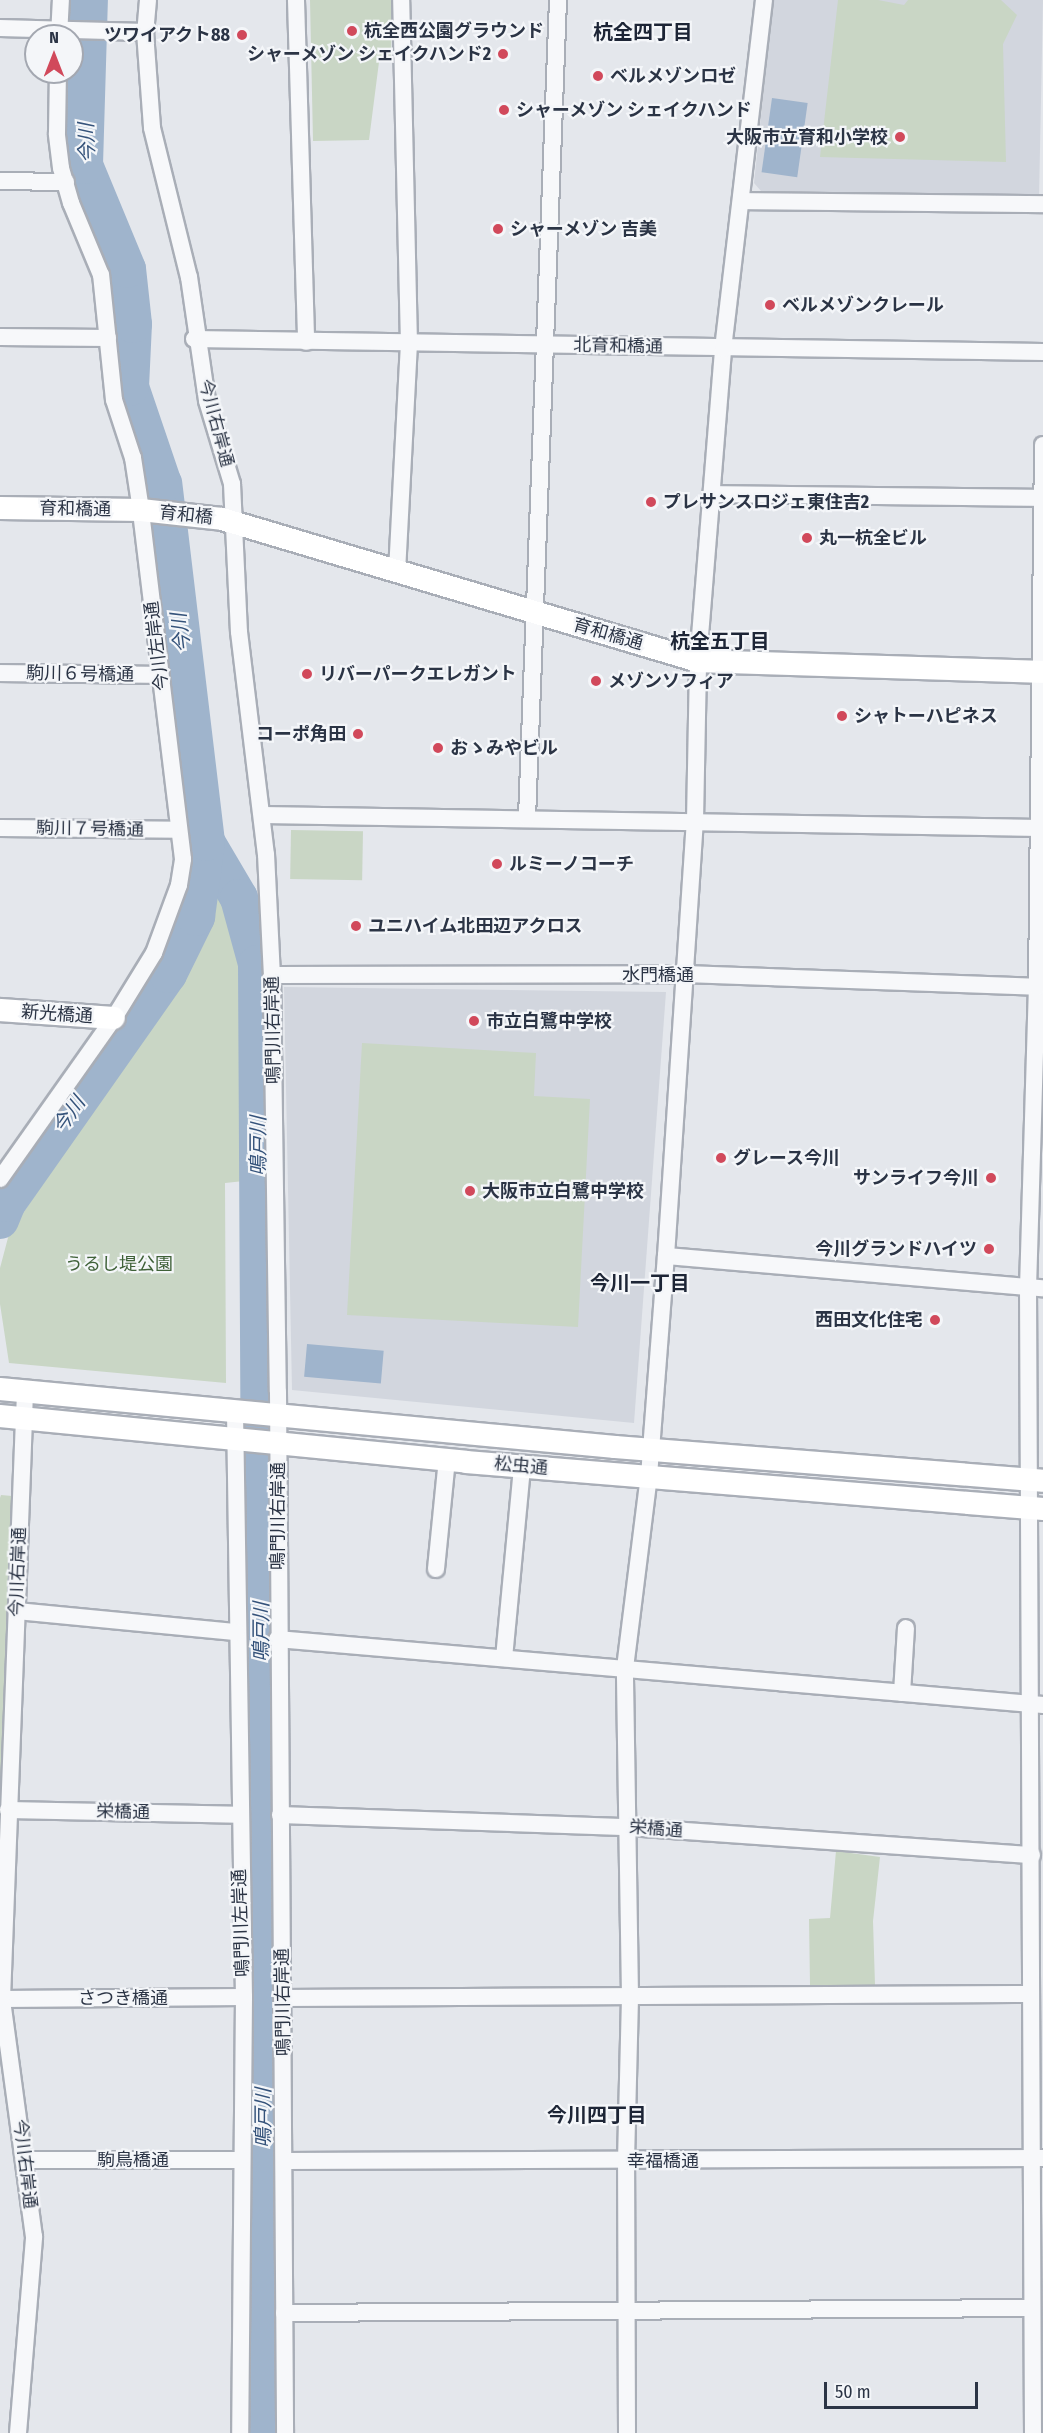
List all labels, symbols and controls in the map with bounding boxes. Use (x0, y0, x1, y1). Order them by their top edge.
place label: 杭全西公園グラウンド (364, 20, 544, 42)
district label: 杭全四丁目 (593, 20, 693, 44)
north arrow (24, 24, 84, 84)
place label: ツワイアクト88 (103, 24, 230, 46)
marker: 杭全西公園グラウンド (345, 24, 359, 38)
text: N (49, 28, 59, 47)
marker: ツワイアクト88 (235, 28, 249, 42)
place label: シャーメゾン シェイクハンド2 (245, 43, 491, 65)
marker: シャーメゾン シェイクハンド2 (496, 47, 510, 61)
place label: ベルメゾンロゼ (610, 65, 736, 87)
marker: ベルメゾンロゼ (591, 69, 605, 83)
place label: シャーメゾン シェイクハンド (516, 99, 754, 121)
marker: シャーメゾン シェイクハンド (497, 103, 511, 117)
water label: 今川 (74, 123, 100, 163)
place label: 大阪市立育和小学校 (726, 126, 888, 148)
marker: 大阪市立育和小学校 (893, 130, 907, 144)
place label: シャーメゾン 吉美 (510, 218, 658, 240)
marker: シャーメゾン 吉美 (491, 222, 505, 236)
place label: ベルメゾンクレール (782, 294, 944, 316)
marker: ベルメゾンクレール (763, 298, 777, 312)
street label: 北育和橋通 (573, 334, 663, 358)
street label: 今川右岸通 (194, 377, 238, 469)
place label: プレサンスロジェ東住吉2 (663, 491, 869, 513)
marker: プレサンスロジェ東住吉2 (644, 495, 658, 509)
street label: 育和橋通 (39, 498, 111, 520)
street label: 育和橋 (158, 501, 214, 529)
place label: 丸一杭全ビル (819, 527, 927, 549)
marker: 丸一杭全ビル (800, 531, 814, 545)
street label: 今川左岸通 (141, 600, 173, 692)
water label: 今川 (167, 612, 195, 654)
street label: 育和橋通 (570, 614, 646, 654)
district label: 杭全五丁目 (670, 629, 770, 653)
street label: 駒川６号橋通 (26, 662, 134, 686)
place label: リバーパークエレガント (319, 663, 517, 685)
marker: リバーパークエレガント (300, 667, 314, 681)
place label: メゾンソフィア (608, 670, 734, 692)
marker: メゾンソフィア (589, 674, 603, 688)
place label: シャトーハピネス (854, 705, 998, 727)
marker: シャトーハピネス (835, 709, 849, 723)
place label: コーポ角田 (256, 723, 346, 745)
marker: コーポ角田 (351, 727, 365, 741)
place label: おゝみやビル (450, 737, 558, 759)
marker: おゝみやビル (431, 741, 445, 755)
street label: 駒川７号橋通 (36, 817, 144, 841)
place label: ルミーノコーチ (509, 853, 635, 875)
marker: ルミーノコーチ (490, 857, 504, 871)
place label: ユニハイム北田辺アクロス (368, 915, 584, 937)
marker: ユニハイム北田辺アクロス (349, 919, 363, 933)
street label: 水門橋通 (622, 964, 694, 986)
street label: 鳴門川右岸通 (261, 976, 285, 1084)
street label: 新光橋通 (20, 1001, 94, 1027)
place label: 市立白鷺中学校 (486, 1010, 612, 1032)
marker: 市立白鷺中学校 (467, 1014, 481, 1028)
water label: 今川 (48, 1092, 90, 1138)
water label: 鳴戸川 (246, 1116, 270, 1176)
place label: グレース今川 (733, 1147, 841, 1169)
marker: グレース今川 (714, 1151, 728, 1165)
place label: サンライフ今川 (853, 1167, 979, 1189)
marker: サンライフ今川 (984, 1171, 998, 1185)
place label: 大阪市立白鷺中学校 (482, 1180, 644, 1202)
marker: 大阪市立白鷺中学校 (463, 1184, 477, 1198)
place label: 今川グランドハイツ (815, 1238, 977, 1260)
marker: 今川グランドハイツ (982, 1242, 996, 1256)
park label: うるし堤公園 (65, 1253, 173, 1275)
district label: 今川一丁目 (590, 1271, 690, 1295)
place label: 西田文化住宅 (815, 1309, 923, 1331)
marker: 西田文化住宅 (928, 1313, 942, 1327)
street label: 松虫通 (493, 1453, 549, 1479)
street label: 鳴門川右岸通 (267, 1462, 289, 1570)
street label: 今川右岸通 (6, 1527, 30, 1617)
water label: 鳴戸川 (249, 1602, 273, 1662)
street label: 栄橋通 (96, 1801, 150, 1823)
street label: 栄橋通 (628, 1816, 684, 1842)
street label: 鳴門川左岸通 (228, 1869, 254, 1977)
street label: 鳴門川右岸通 (271, 1948, 295, 2056)
street label: さつき橋通 (78, 1987, 168, 2009)
water label: 鳴戸川 (251, 2088, 275, 2148)
district label: 今川四丁目 (547, 2103, 647, 2127)
street label: 今川右岸通 (9, 2118, 41, 2210)
street label: 駒鳥橋通 (97, 2149, 169, 2171)
street label: 幸福橋通 (627, 2150, 699, 2172)
scale bar (827, 2370, 982, 2408)
text: 50 m (835, 2381, 871, 2403)

